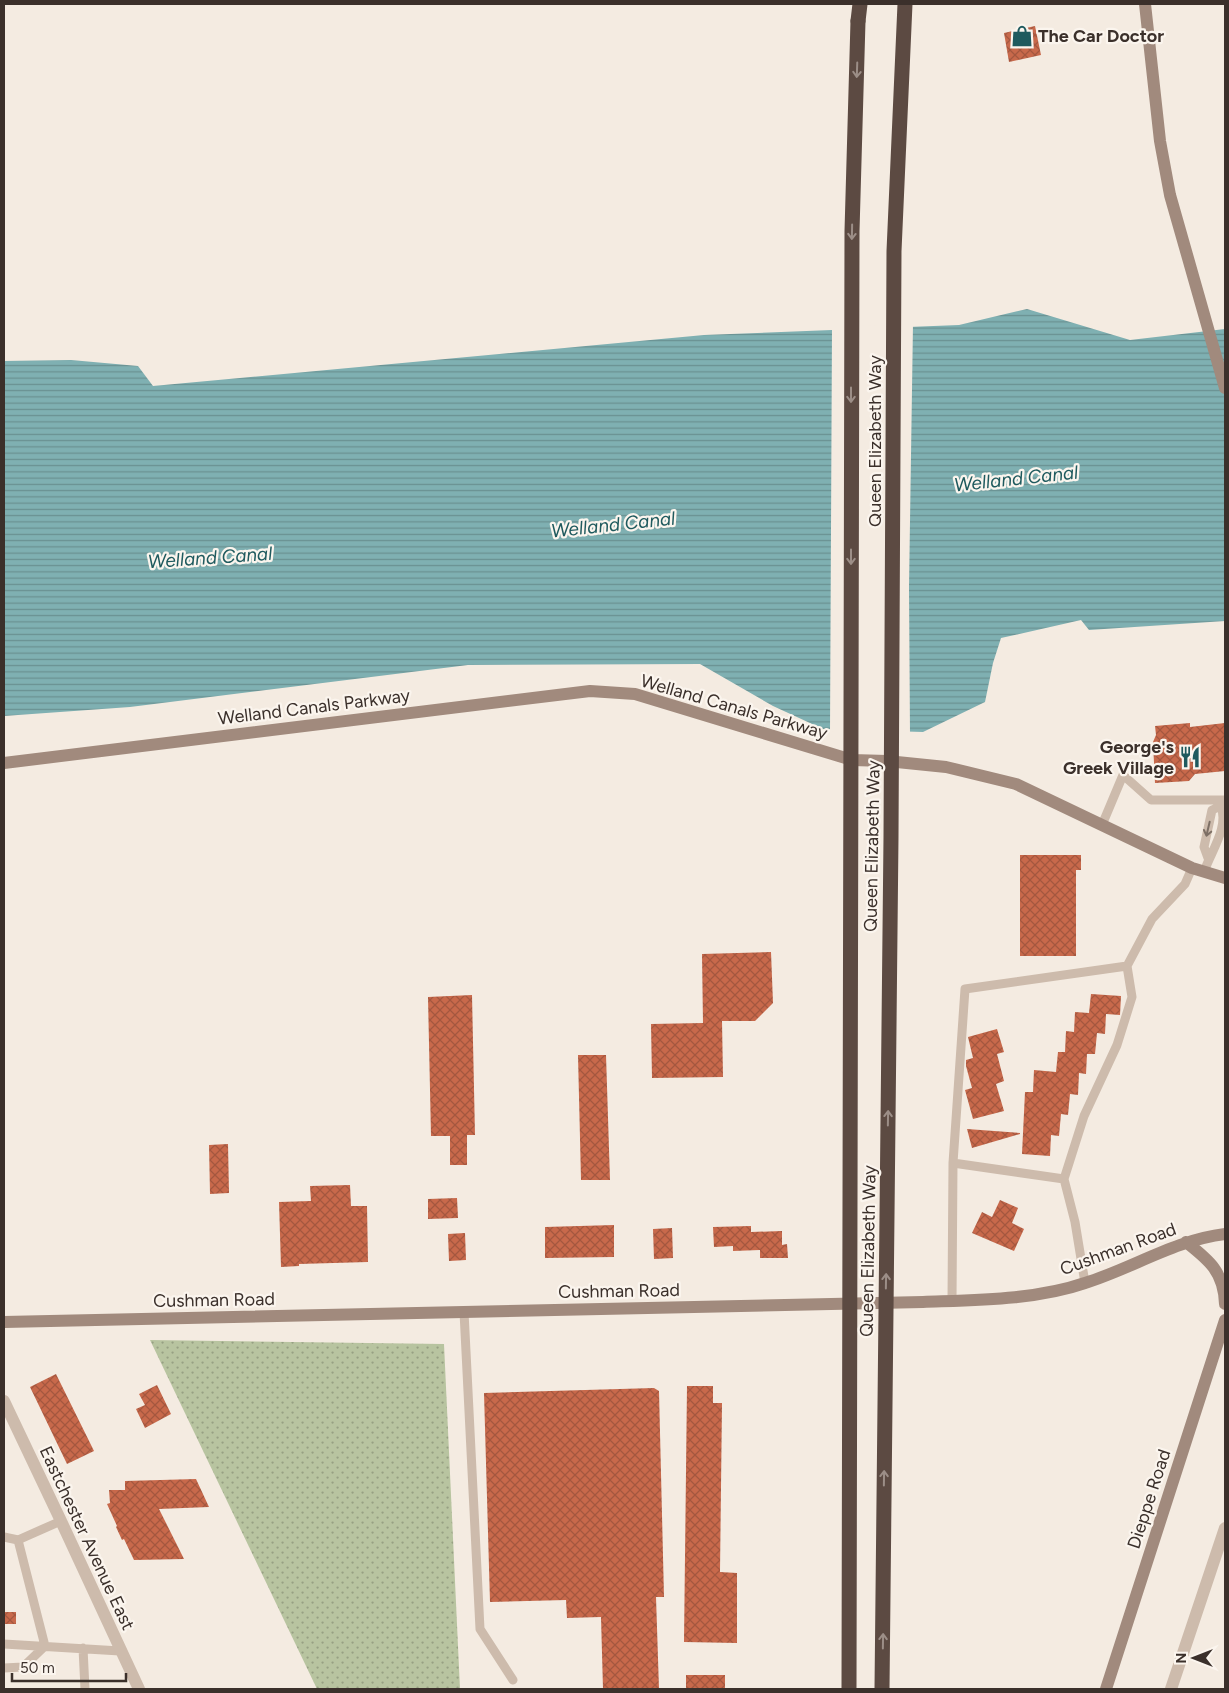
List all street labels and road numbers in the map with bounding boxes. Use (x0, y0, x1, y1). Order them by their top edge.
street label: Queen Elizabeth Way (864, 355, 886, 527)
street label: Welland Canals Parkway (638, 670, 830, 744)
street label: Welland Canals Parkway (217, 684, 412, 730)
street label: Queen Elizabeth Way (860, 759, 885, 932)
street label: Queen Elizabeth Way (856, 1164, 881, 1337)
street label: Cushman Road (1057, 1218, 1179, 1280)
street label: Cushman Road (558, 1279, 680, 1303)
street label: Cushman Road (153, 1288, 275, 1312)
street label: Eastchester Avenue East (35, 1443, 139, 1634)
street label: Dieppe Road (1123, 1446, 1175, 1552)

